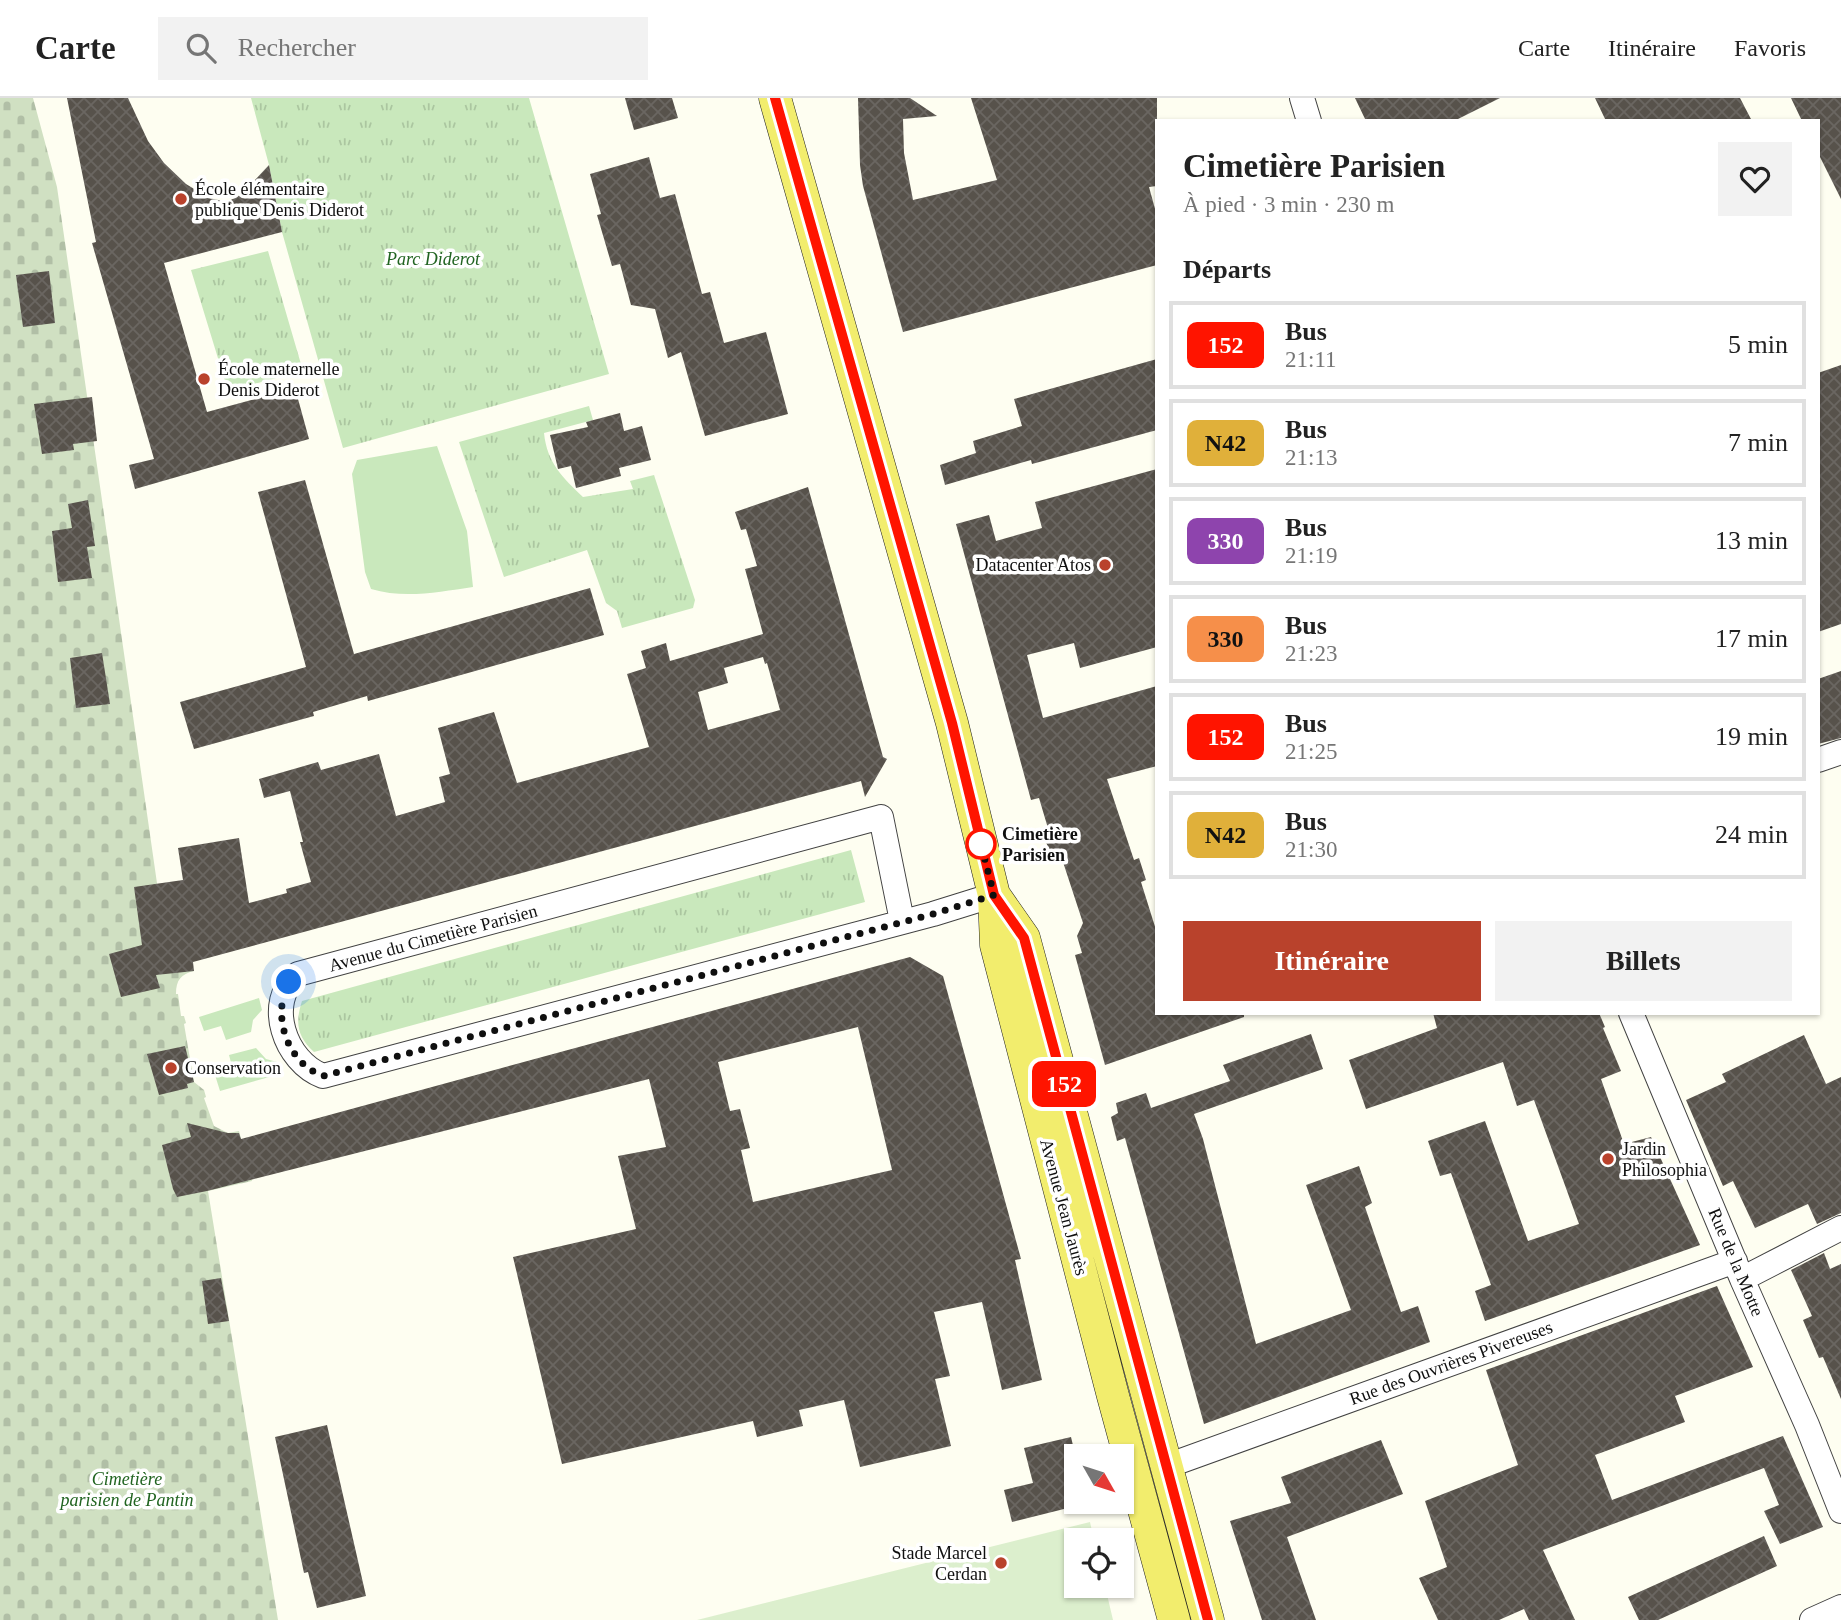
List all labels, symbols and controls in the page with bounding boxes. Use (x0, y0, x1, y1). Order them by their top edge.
search box (158, 17, 648, 80)
icon: search (182, 29, 220, 67)
text: Carte (35, 30, 116, 66)
text: Rechercher (238, 33, 356, 62)
text: Carte (1518, 35, 1570, 61)
text: Itinéraire (1608, 35, 1696, 61)
text: Favoris (1734, 35, 1806, 61)
button: heart (1718, 142, 1792, 216)
text: Cimetière Parisien (1183, 148, 1445, 184)
place label: École élémentaire publique Denis Diderot (195, 178, 364, 220)
marker: École élémentaire publique Denis Diderot (173, 191, 189, 207)
text: À pied · 3 min · 230 m (1183, 192, 1394, 217)
park label: Parc Diderot (385, 249, 481, 269)
text: Départs (1183, 255, 1271, 284)
text: Bus (1285, 317, 1327, 346)
text: 5 min (1728, 330, 1788, 359)
text: 152 (1208, 332, 1244, 358)
text: 21:11 (1285, 347, 1337, 372)
place label: École maternelle Denis Diderot (218, 358, 339, 400)
marker: École maternelle Denis Diderot (196, 371, 212, 387)
text: Bus (1285, 415, 1327, 444)
text: 7 min (1728, 428, 1788, 457)
text: N42 (1205, 430, 1246, 456)
text: 21:13 (1285, 445, 1337, 470)
text: Bus (1285, 513, 1327, 542)
text: 13 min (1715, 526, 1788, 555)
text: 330 (1208, 528, 1244, 554)
text: 21:19 (1285, 543, 1337, 568)
place label: Datacenter Atos (976, 555, 1091, 575)
marker: Datacenter Atos (1097, 557, 1113, 573)
text: Bus (1285, 611, 1327, 640)
text: 17 min (1715, 624, 1788, 653)
text: 330 (1208, 626, 1244, 652)
text: 21:23 (1285, 641, 1337, 666)
text: Bus (1285, 709, 1327, 738)
text: 19 min (1715, 722, 1788, 751)
text: 152 (1208, 724, 1244, 750)
text: 21:25 (1285, 739, 1337, 764)
text: Bus (1285, 807, 1327, 836)
text: 24 min (1715, 820, 1788, 849)
text: N42 (1205, 822, 1246, 848)
place label: Cimetière Parisien (1002, 824, 1078, 865)
marker: Cimetière Parisien (966, 829, 996, 859)
text: 21:30 (1285, 837, 1337, 862)
street label: Avenue du Cimetière Parisien (327, 901, 539, 975)
button: Itinéraire (1183, 921, 1481, 1001)
button: Billets (1495, 921, 1792, 1001)
your location (271, 964, 306, 999)
place label: Conservation (185, 1058, 281, 1078)
marker: Conservation (163, 1060, 179, 1076)
line badge: 152 (1024, 1061, 1104, 1107)
text: 152 (1046, 1071, 1082, 1097)
street label: Avenue Jean Jaurès (1036, 1137, 1092, 1277)
place label: Jardin Philosophia (1622, 1139, 1707, 1180)
marker: Jardin Philosophia (1600, 1151, 1616, 1167)
street label: Rue de la Motte (1704, 1205, 1768, 1319)
street label: Rue des Ouvrières Pivereuses (1347, 1317, 1555, 1409)
north arrow (1064, 1444, 1134, 1514)
map controls (1064, 1444, 1134, 1598)
park label: Cimetière parisien de Pantin (59, 1469, 194, 1510)
button: locate (1064, 1528, 1134, 1598)
place label: Stade Marcel Cerdan (892, 1543, 987, 1584)
marker: Stade Marcel Cerdan (993, 1555, 1009, 1571)

